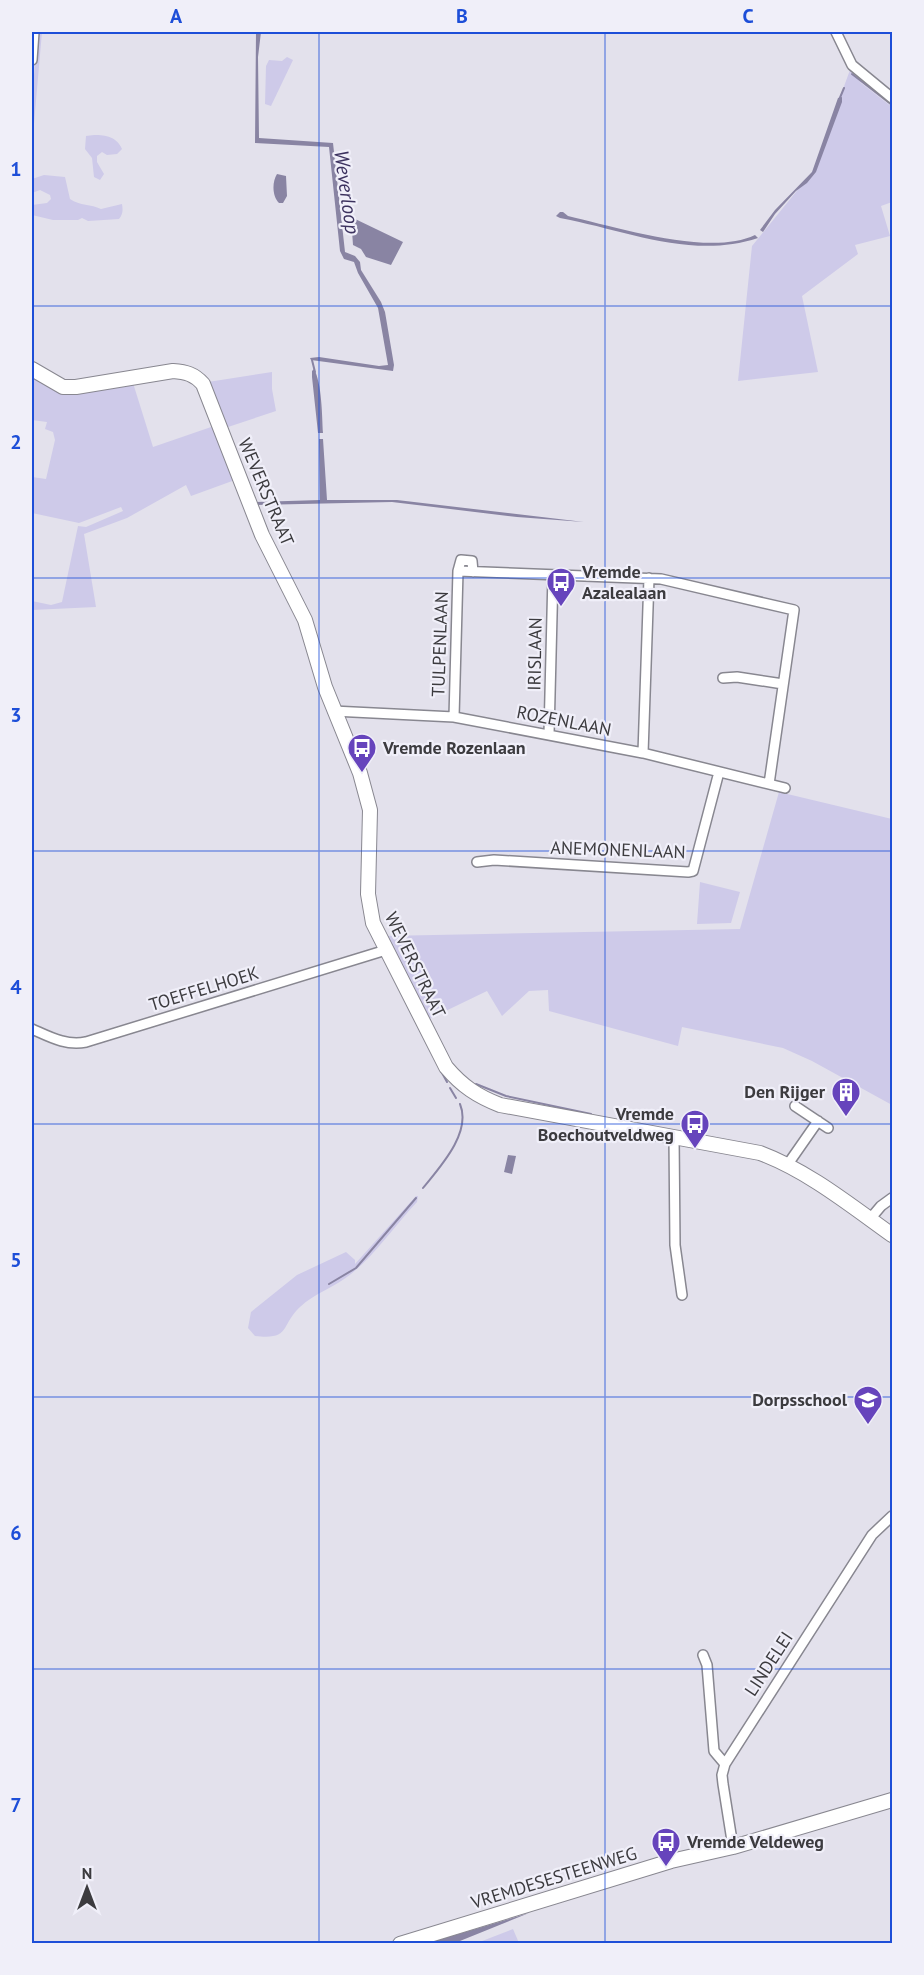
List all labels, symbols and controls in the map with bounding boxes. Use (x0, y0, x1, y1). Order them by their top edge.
text: A (170, 3, 183, 29)
text: B (456, 3, 468, 29)
text: C (742, 3, 754, 29)
water label: Weverloop (328, 148, 366, 236)
text: 1 (10, 156, 22, 182)
text: 2 (10, 429, 22, 455)
street label: WEVERSTRAAT (233, 434, 299, 549)
place label: Vremde Azalealaan (581, 560, 666, 604)
bus stop icon: Vremde Azalealaan (545, 566, 577, 608)
street label: TULPENLAAN (426, 591, 453, 697)
street label: IRISLAAN (522, 617, 547, 691)
street label: ROZENLAAN (515, 700, 613, 741)
text: 3 (10, 702, 22, 728)
bus stop icon: Vremde Rozenlaan (346, 732, 378, 774)
place label: Vremde Rozenlaan (382, 736, 526, 759)
street label: ANEMONENLAAN (550, 836, 686, 863)
street label: WEVERSTRAAT (380, 908, 451, 1021)
street label: TOEFFELHOEK (146, 961, 262, 1016)
text: 4 (10, 974, 22, 1000)
building icon: Den Rijger (830, 1076, 862, 1118)
place label: Den Rijger (744, 1080, 826, 1103)
place label: Vremde Boechoutveldweg (538, 1102, 674, 1146)
bus stop icon: Vremde Boechoutveldweg (679, 1108, 711, 1150)
text: 5 (10, 1247, 22, 1273)
school or university icon: Dorpsschool (852, 1384, 884, 1426)
place label: Dorpsschool (752, 1388, 848, 1411)
text: 6 (10, 1520, 22, 1546)
street label: LINDELEI (739, 1627, 798, 1700)
text: 7 (10, 1792, 22, 1818)
bus stop icon: Vremde Veldeweg (650, 1826, 682, 1868)
place label: Vremde Veldeweg (686, 1830, 824, 1853)
street label: VREMDESESTEENWEG (467, 1841, 639, 1914)
north arrow (57, 1858, 117, 1918)
text: N (82, 1863, 92, 1883)

